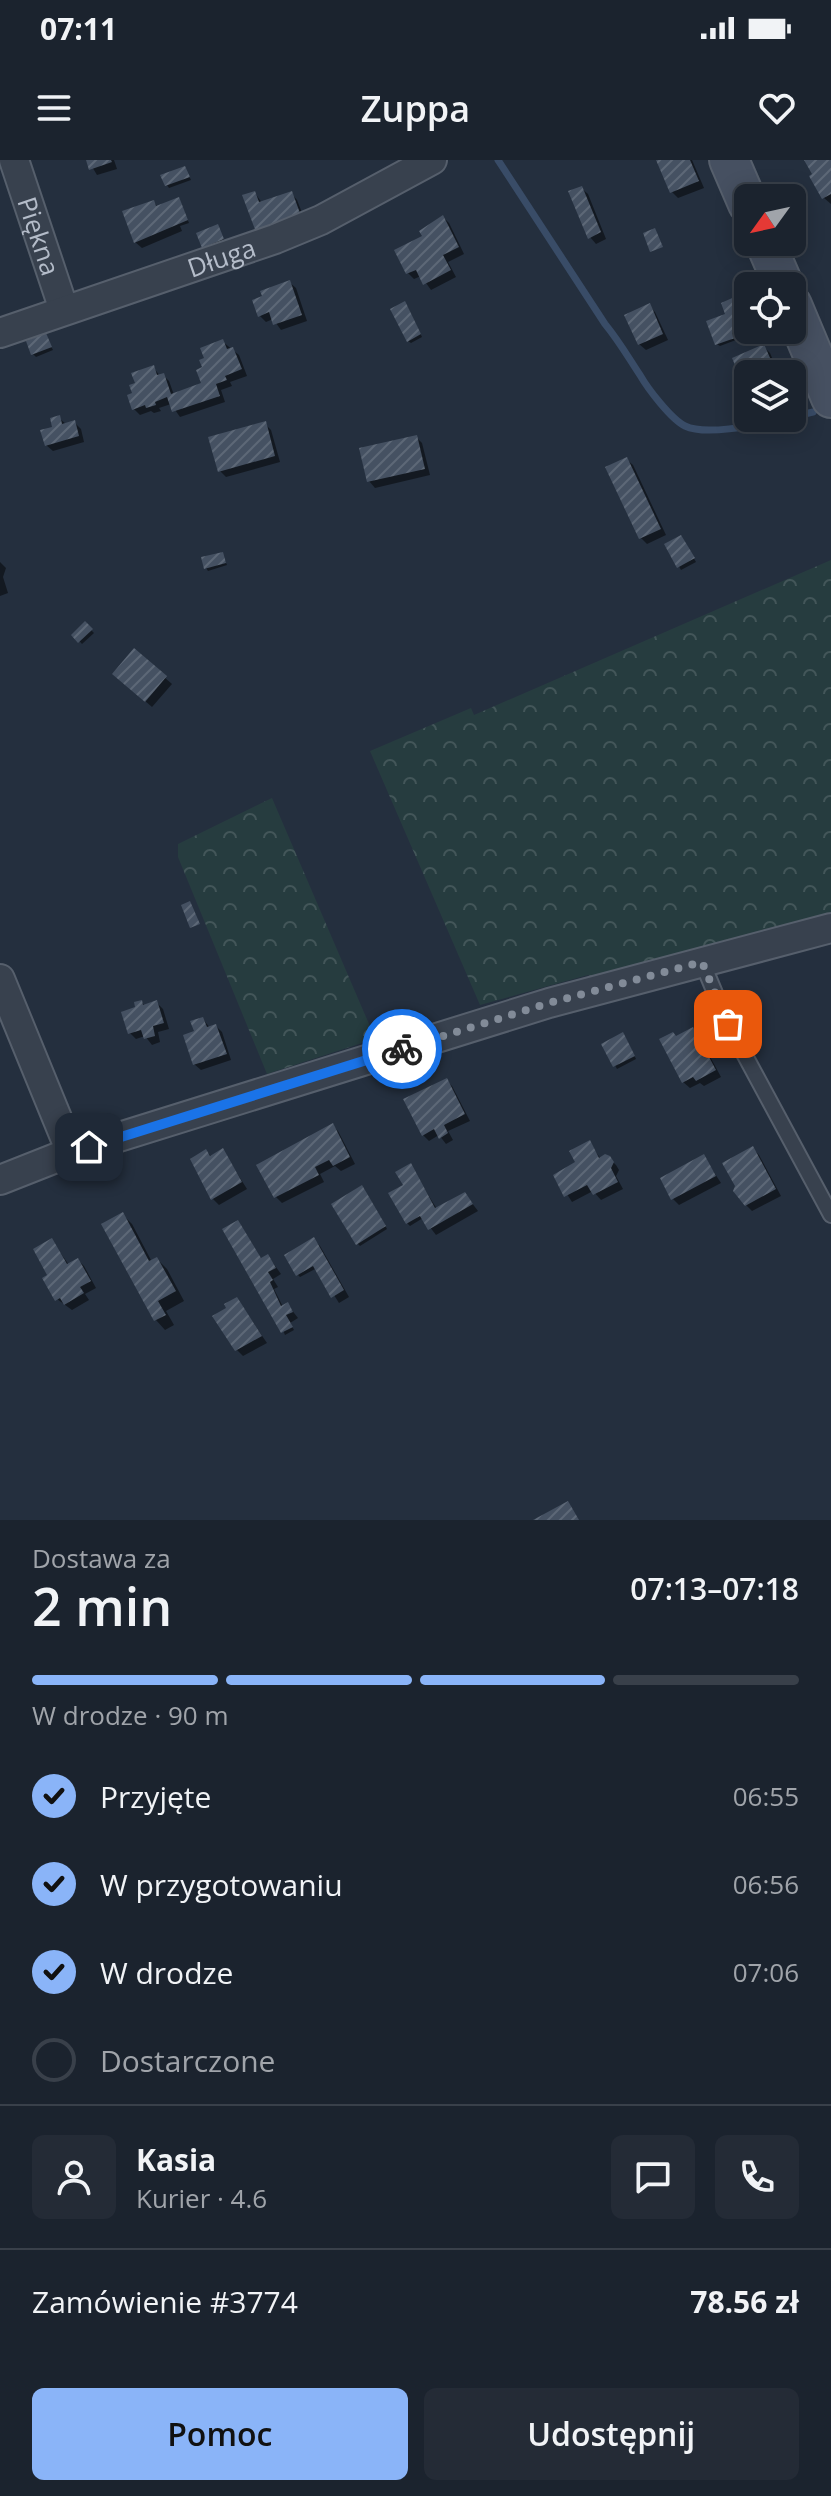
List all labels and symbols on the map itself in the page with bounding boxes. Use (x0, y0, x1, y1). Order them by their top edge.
north arrow (734, 184, 806, 256)
street label: Piękna (9, 192, 69, 280)
street label: Długa (182, 229, 260, 286)
pin (694, 990, 762, 1058)
courier (362, 1009, 442, 1089)
pin (55, 1113, 123, 1181)

